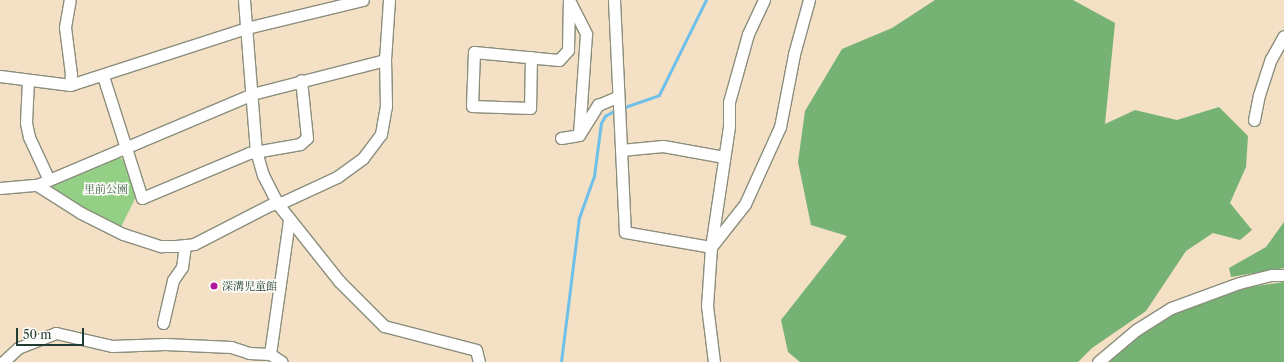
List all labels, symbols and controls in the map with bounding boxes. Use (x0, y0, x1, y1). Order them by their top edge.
park label: 里前公園 (84, 182, 128, 196)
place label: 深溝児童館 (222, 279, 277, 293)
marker: 深溝児童館 (209, 281, 219, 291)
scale bar (18, 320, 86, 346)
text: 50 m (23, 327, 52, 342)

